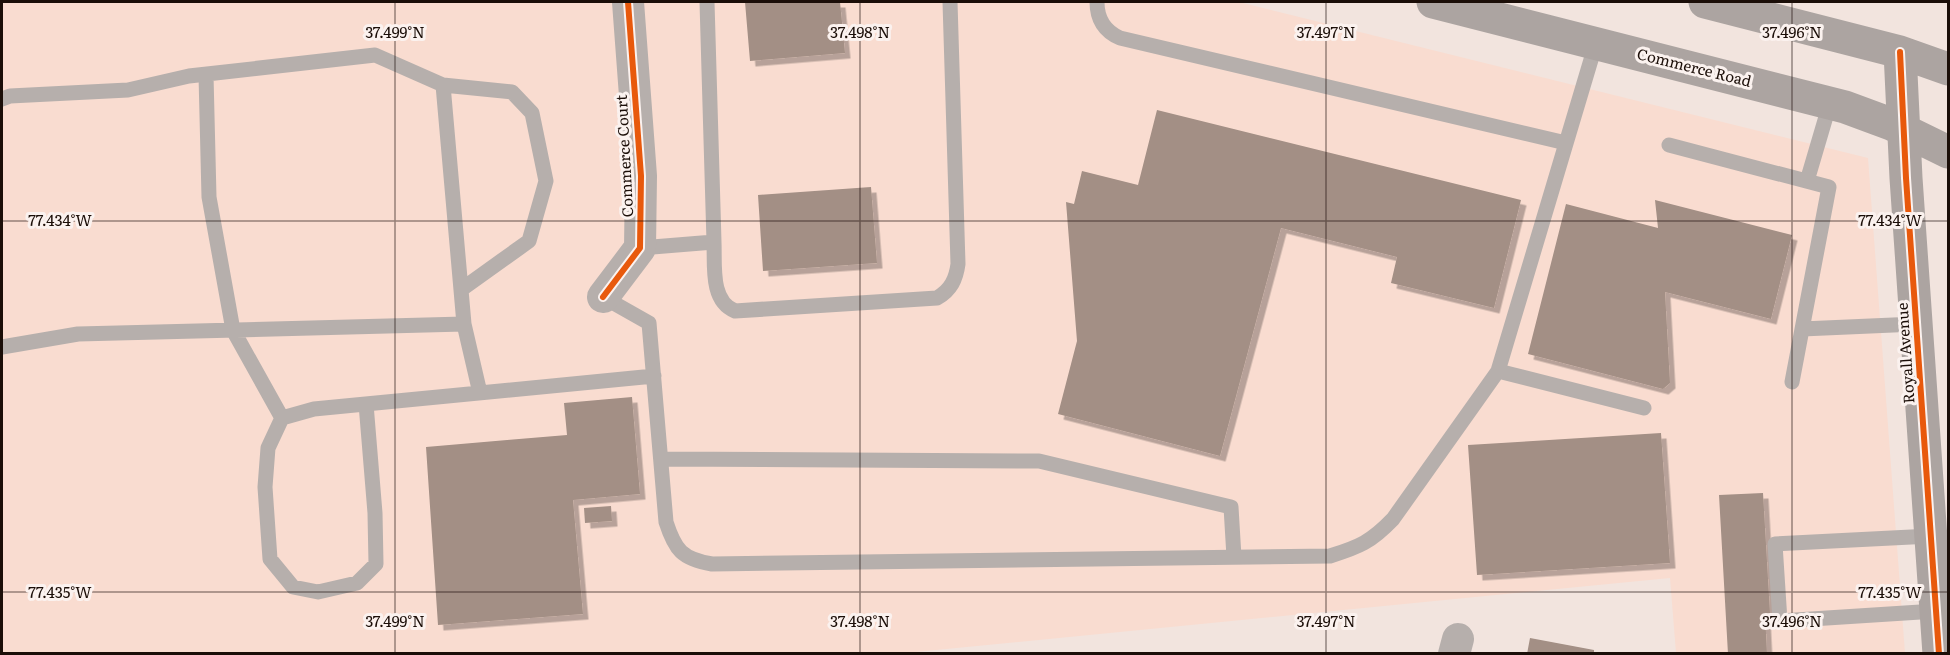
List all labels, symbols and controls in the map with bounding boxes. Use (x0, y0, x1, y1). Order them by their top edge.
text: 37.499°N (365, 20, 425, 43)
text: 37.498°N (830, 20, 890, 43)
text: 37.497°N (1296, 20, 1356, 43)
text: 37.496°N (1762, 20, 1822, 43)
street label: Commerce Road (1635, 41, 1754, 92)
street label: Commerce Court (609, 94, 638, 218)
text: 77.434°W (28, 208, 92, 231)
text: 77.434°W (1858, 208, 1922, 231)
street label: Royall Avenue (1889, 302, 1920, 404)
text: 77.435°W (28, 580, 92, 603)
text: 77.435°W (1858, 580, 1922, 603)
text: 37.499°N (365, 609, 425, 632)
text: 37.498°N (830, 609, 890, 632)
text: 37.497°N (1296, 609, 1356, 632)
text: 37.496°N (1762, 609, 1822, 632)

